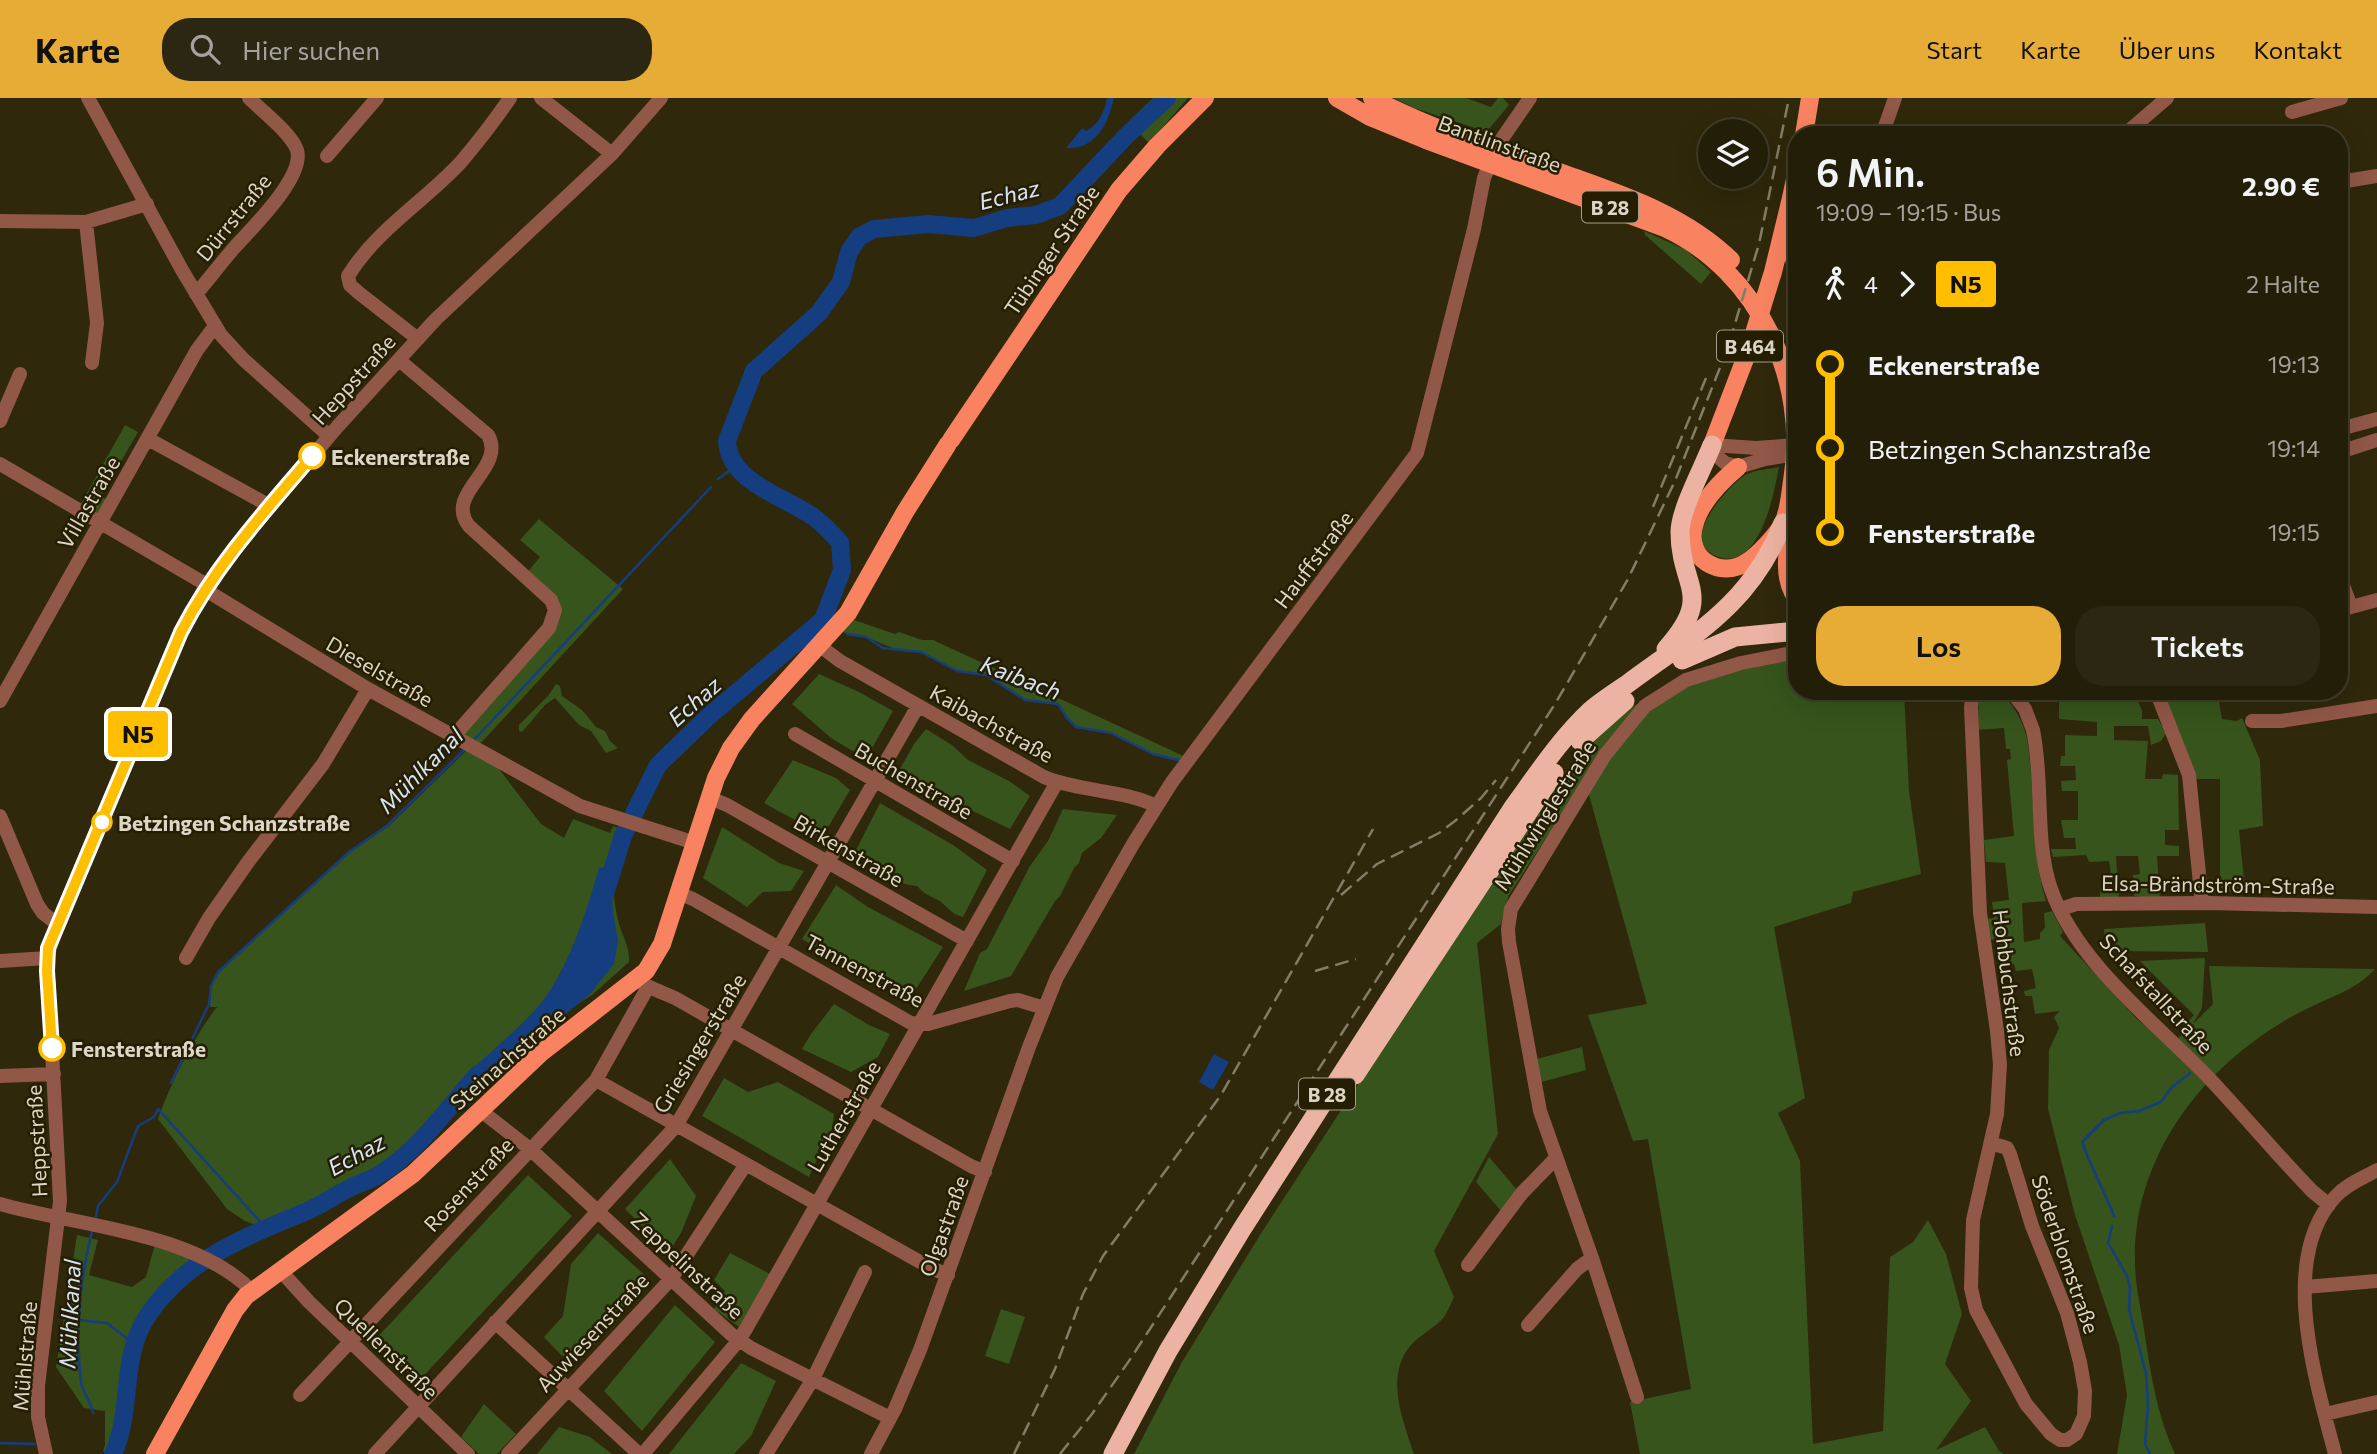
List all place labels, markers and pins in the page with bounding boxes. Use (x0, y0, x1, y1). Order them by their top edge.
marker: Eckenerstraße (299, 443, 325, 469)
place label: Eckenerstraße (331, 444, 470, 469)
place label: Betzingen Schanzstraße (118, 810, 350, 835)
marker: Betzingen Schanzstraße (92, 812, 112, 832)
marker: Fensterstraße (39, 1035, 65, 1061)
place label: Fensterstraße (71, 1036, 206, 1061)

